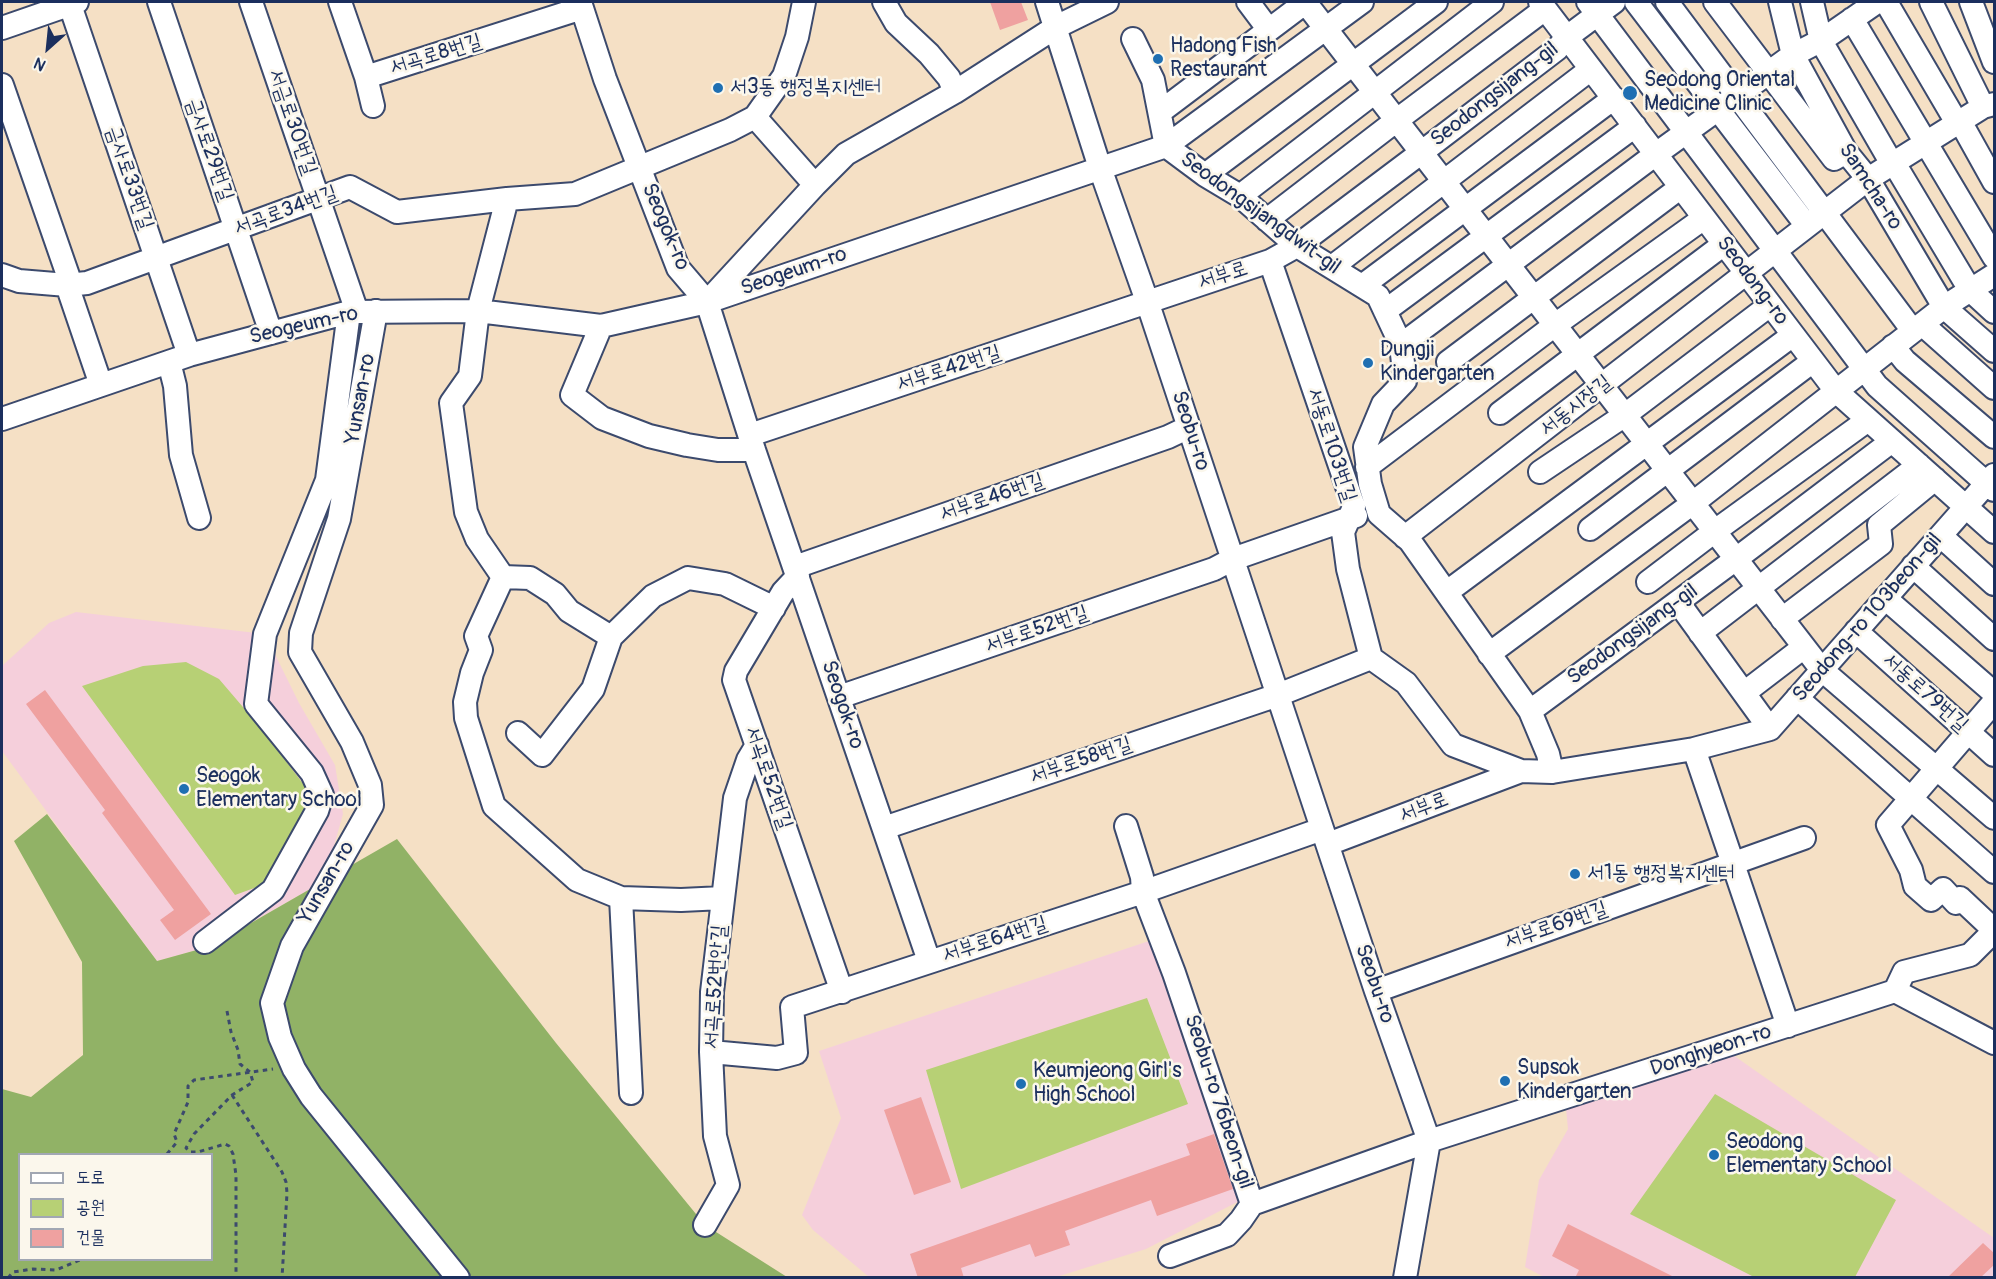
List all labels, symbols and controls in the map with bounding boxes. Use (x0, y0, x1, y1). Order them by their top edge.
north arrow (18, 18, 78, 78)
street label: 서곡로8번길 (387, 29, 485, 81)
place label: Hadong Fish Restaurant (1170, 34, 1277, 84)
street label: Seodongsijang-gil (1426, 37, 1564, 153)
marker: Hadong Fish Restaurant (1151, 52, 1165, 66)
text: N (30, 53, 49, 75)
street label: 서금로30번길 (262, 66, 322, 178)
place label: Seodong Oriental Medicine Clinic (1644, 68, 1795, 118)
place label: 서3동 행정복지센터 (730, 75, 881, 101)
marker: 서3동 행정복지센터 (711, 81, 725, 95)
marker: Seodong Oriental Medicine Clinic (1621, 84, 1639, 102)
street label: 금사로29번길 (180, 95, 238, 205)
street label: 금사로33번길 (100, 123, 158, 233)
street label: Samcha-ro (1833, 139, 1907, 235)
street label: Seodongsijangdwit-gil (1175, 147, 1345, 281)
street label: Seogok-ro (635, 180, 695, 274)
street label: 서곡로34번길 (231, 181, 341, 241)
street label: Seodong-ro (1710, 232, 1794, 330)
street label: Seogeum-ro (738, 242, 850, 302)
street label: 서부로 (1195, 256, 1251, 296)
street label: Seogeum-ro (247, 301, 361, 351)
place label: Dungji Kindergarten (1380, 338, 1495, 388)
street label: 서부로42번길 (894, 340, 1004, 398)
street label: Yunsan-ro (341, 352, 381, 446)
marker: Dungji Kindergarten (1361, 356, 1375, 370)
street label: 서동시장길 (1535, 370, 1617, 442)
street label: 서동로103번길 (1301, 385, 1361, 505)
street label: Seobu-ro (1165, 388, 1215, 474)
street label: 서부로46번길 (936, 468, 1048, 528)
street label: Seodong-ro 103beon-gil (1788, 529, 1948, 707)
street label: Seodongsijang-gil (1563, 579, 1703, 691)
street label: 서부로52번길 (982, 601, 1092, 659)
street label: 서동로79번길 (1877, 648, 1973, 738)
street label: Seogok-ro (815, 658, 869, 752)
street label: 서곡로52번길 (739, 723, 797, 833)
street label: 서부로58번길 (1027, 732, 1135, 790)
place label: Seogok Elementary School (196, 764, 362, 814)
marker: Seogok Elementary School (177, 782, 191, 796)
street label: 서부로 (1396, 787, 1452, 829)
street label: Yunsan-ro (293, 837, 361, 929)
place label: 서1동 행정복지센터 (1587, 861, 1735, 887)
marker: 서1동 행정복지센터 (1568, 867, 1582, 881)
street label: 서부로69번길 (1501, 897, 1611, 955)
street label: 서부로64번길 (939, 911, 1051, 969)
street label: 서곡로52번안길 (699, 924, 733, 1050)
street label: Seobu-ro (1349, 941, 1399, 1027)
street label: Seobu-ro 76beon-gil (1178, 1012, 1258, 1192)
street label: Donghyeon-ro (1647, 1020, 1775, 1082)
place label: Supsok Kindergarten (1517, 1056, 1632, 1106)
place label: Keumjeong Girl's High School (1033, 1059, 1182, 1109)
marker: Supsok Kindergarten (1498, 1074, 1512, 1088)
marker: Keumjeong Girl's High School (1014, 1077, 1028, 1091)
place label: Seodong Elementary School (1726, 1130, 1892, 1180)
marker: Seodong Elementary School (1707, 1148, 1721, 1162)
legend (18, 1153, 213, 1261)
text: 도로 (76, 1166, 105, 1189)
text: 공원 (76, 1196, 105, 1219)
text: 건물 (76, 1226, 105, 1249)

